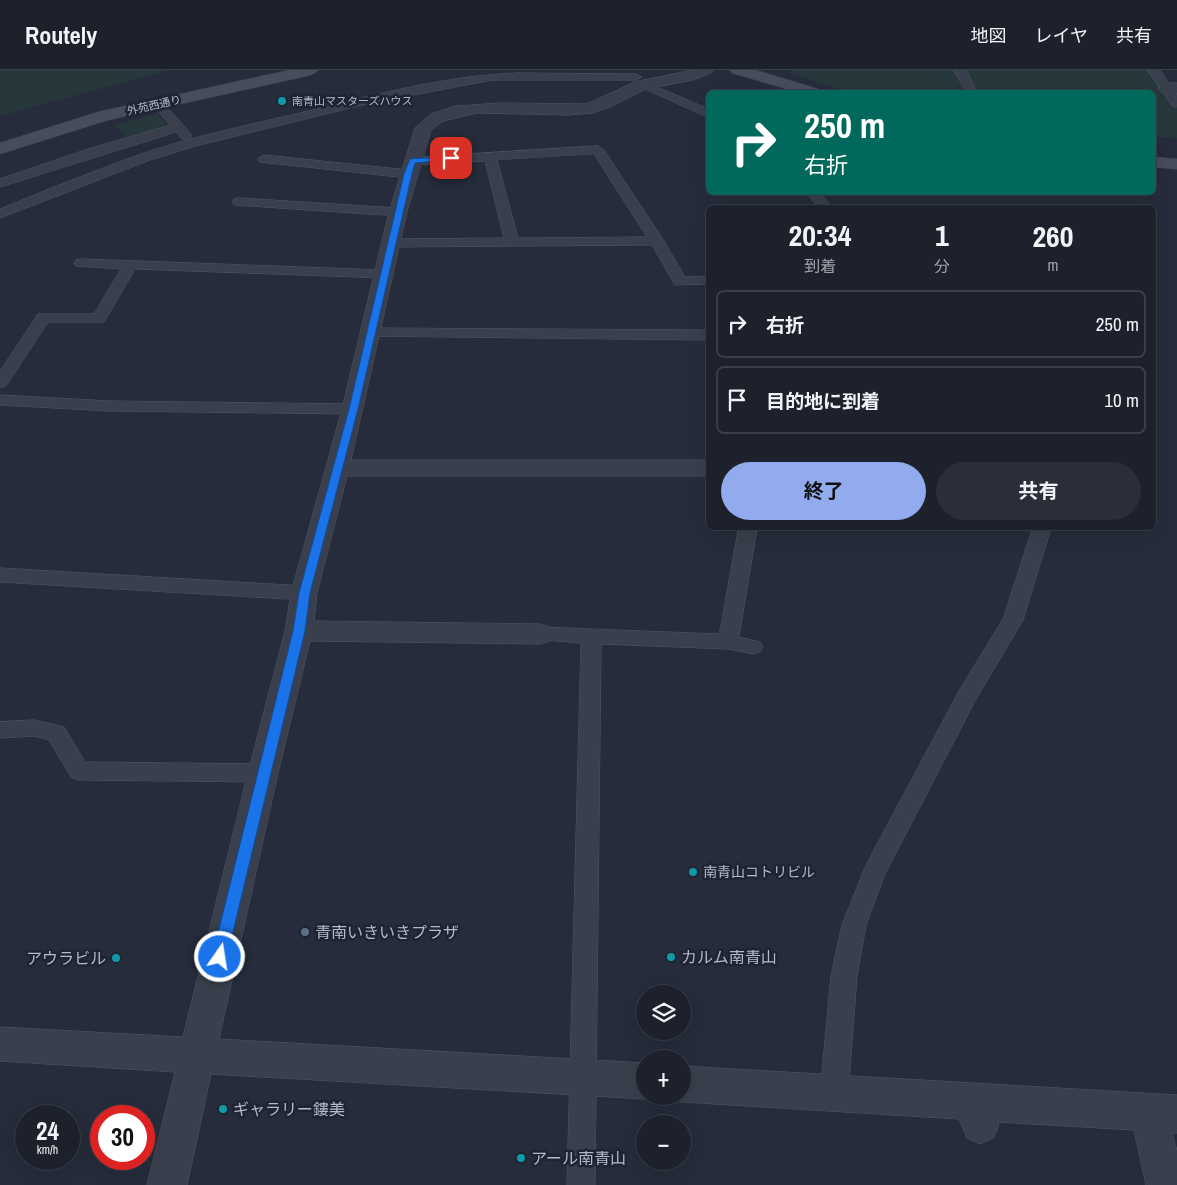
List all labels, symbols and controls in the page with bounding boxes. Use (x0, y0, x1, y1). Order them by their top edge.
text: Routely (25, 19, 97, 51)
text: 地図 (971, 23, 1007, 48)
text: レイヤ (1035, 23, 1088, 48)
text: 共有 (1116, 23, 1152, 48)
street label: 外苑西通り (126, 92, 182, 118)
place label: 南青山マスターズハウス (292, 94, 412, 108)
marker: 南青山マスターズハウス (276, 95, 288, 107)
text: 250 m (804, 102, 885, 149)
icon: right (721, 110, 786, 175)
pin (430, 137, 472, 179)
icon: arrive (437, 144, 465, 172)
text: 右折 (804, 150, 848, 180)
text: 20:34 (789, 215, 851, 255)
text: 1 (935, 215, 949, 255)
text: 260 (1032, 216, 1073, 256)
text: m (1047, 254, 1058, 276)
text: 到着 (804, 255, 836, 277)
text: 分 (934, 255, 950, 277)
icon: right (723, 310, 751, 338)
text: 250 m (1096, 311, 1139, 337)
text: 右折 (766, 312, 804, 338)
icon: arrive (723, 386, 751, 414)
text: 10 m (1104, 387, 1139, 413)
text: 目的地に到着 (766, 388, 880, 414)
button: 終了 (721, 462, 926, 520)
button: 共有 (936, 462, 1141, 520)
place label: 南青山コトリビル (703, 863, 815, 881)
marker: 南青山コトリビル (687, 866, 699, 878)
place label: 青南いきいきプラザ (315, 921, 459, 943)
marker: 青南いきいきプラザ (299, 926, 311, 938)
position arrow (193, 930, 245, 982)
place label: カルム南青山 (681, 946, 777, 968)
place label: アウラビル (26, 947, 106, 969)
marker: カルム南青山 (665, 951, 677, 963)
marker: アウラビル (110, 952, 122, 964)
map controls (636, 985, 691, 1170)
button: layers (636, 985, 691, 1040)
button: + (636, 1050, 691, 1105)
place label: ギャラリー鏤美 (233, 1098, 345, 1120)
marker: ギャラリー鏤美 (217, 1103, 229, 1115)
speed limit sign: 30 (90, 1105, 155, 1170)
text: 24 (36, 1114, 59, 1148)
button: − (636, 1115, 691, 1170)
text: km/h (37, 1142, 58, 1158)
place label: アール南青山 (531, 1147, 626, 1169)
marker: アール南青山 (515, 1152, 527, 1164)

